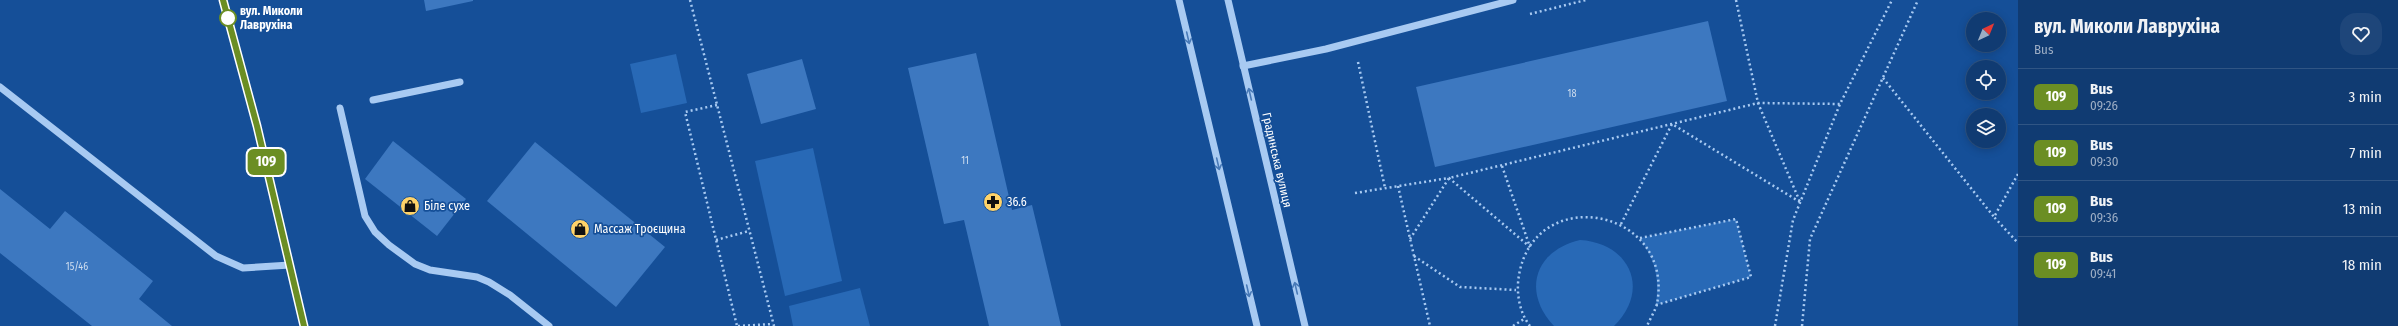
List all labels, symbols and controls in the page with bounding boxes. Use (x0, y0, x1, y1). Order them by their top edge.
place label: вул. Миколи Лаврухіна (240, 4, 303, 32)
marker: вул. Миколи Лаврухіна (219, 9, 237, 27)
north arrow (1966, 12, 2006, 52)
map controls (1966, 12, 2006, 148)
button: heart (2340, 13, 2382, 55)
text: вул. Миколи Лаврухіна (2034, 15, 2220, 38)
one-way arrow (1184, 31, 1192, 44)
text: Bus (2034, 42, 2053, 57)
button: locate (1966, 60, 2006, 100)
text: Bus (2090, 80, 2113, 98)
one-way arrow (1245, 87, 1253, 100)
house number: 18 (1568, 88, 1576, 100)
text: 109 (2046, 88, 2066, 105)
text: 3 min (2348, 88, 2382, 106)
text: 09:26 (2090, 98, 2118, 113)
button: layers (1966, 108, 2006, 148)
street label: Градинська вулиця (1259, 111, 1295, 209)
text: Bus (2090, 136, 2113, 154)
text: 109 (2046, 144, 2066, 161)
text: 7 min (2349, 144, 2382, 162)
line badge: 109 (243, 149, 289, 175)
text: 109 (256, 153, 276, 170)
text: 09:30 (2090, 154, 2119, 169)
house number: 11 (961, 155, 969, 167)
one-way arrow (1215, 158, 1222, 171)
pharmacy icon: 36.6 (982, 191, 1004, 213)
text: Bus (2090, 192, 2113, 210)
shop icon: Біле сухе (399, 195, 421, 217)
place label: 36.6 (1007, 195, 1027, 209)
place label: Біле сухе (424, 199, 470, 213)
text: 109 (2046, 200, 2066, 217)
text: 13 min (2343, 200, 2382, 218)
text: 09:36 (2090, 210, 2118, 225)
shop icon: Массаж Троєщина (569, 218, 591, 240)
place label: Массаж Троєщина (594, 222, 686, 236)
text: Bus (2090, 248, 2113, 266)
text: 109 (2046, 256, 2066, 273)
text: 18 min (2342, 256, 2382, 274)
house number: 15/46 (66, 261, 88, 273)
text: 09:41 (2090, 266, 2116, 281)
one-way arrow (1292, 282, 1300, 295)
one-way arrow (1245, 284, 1253, 297)

